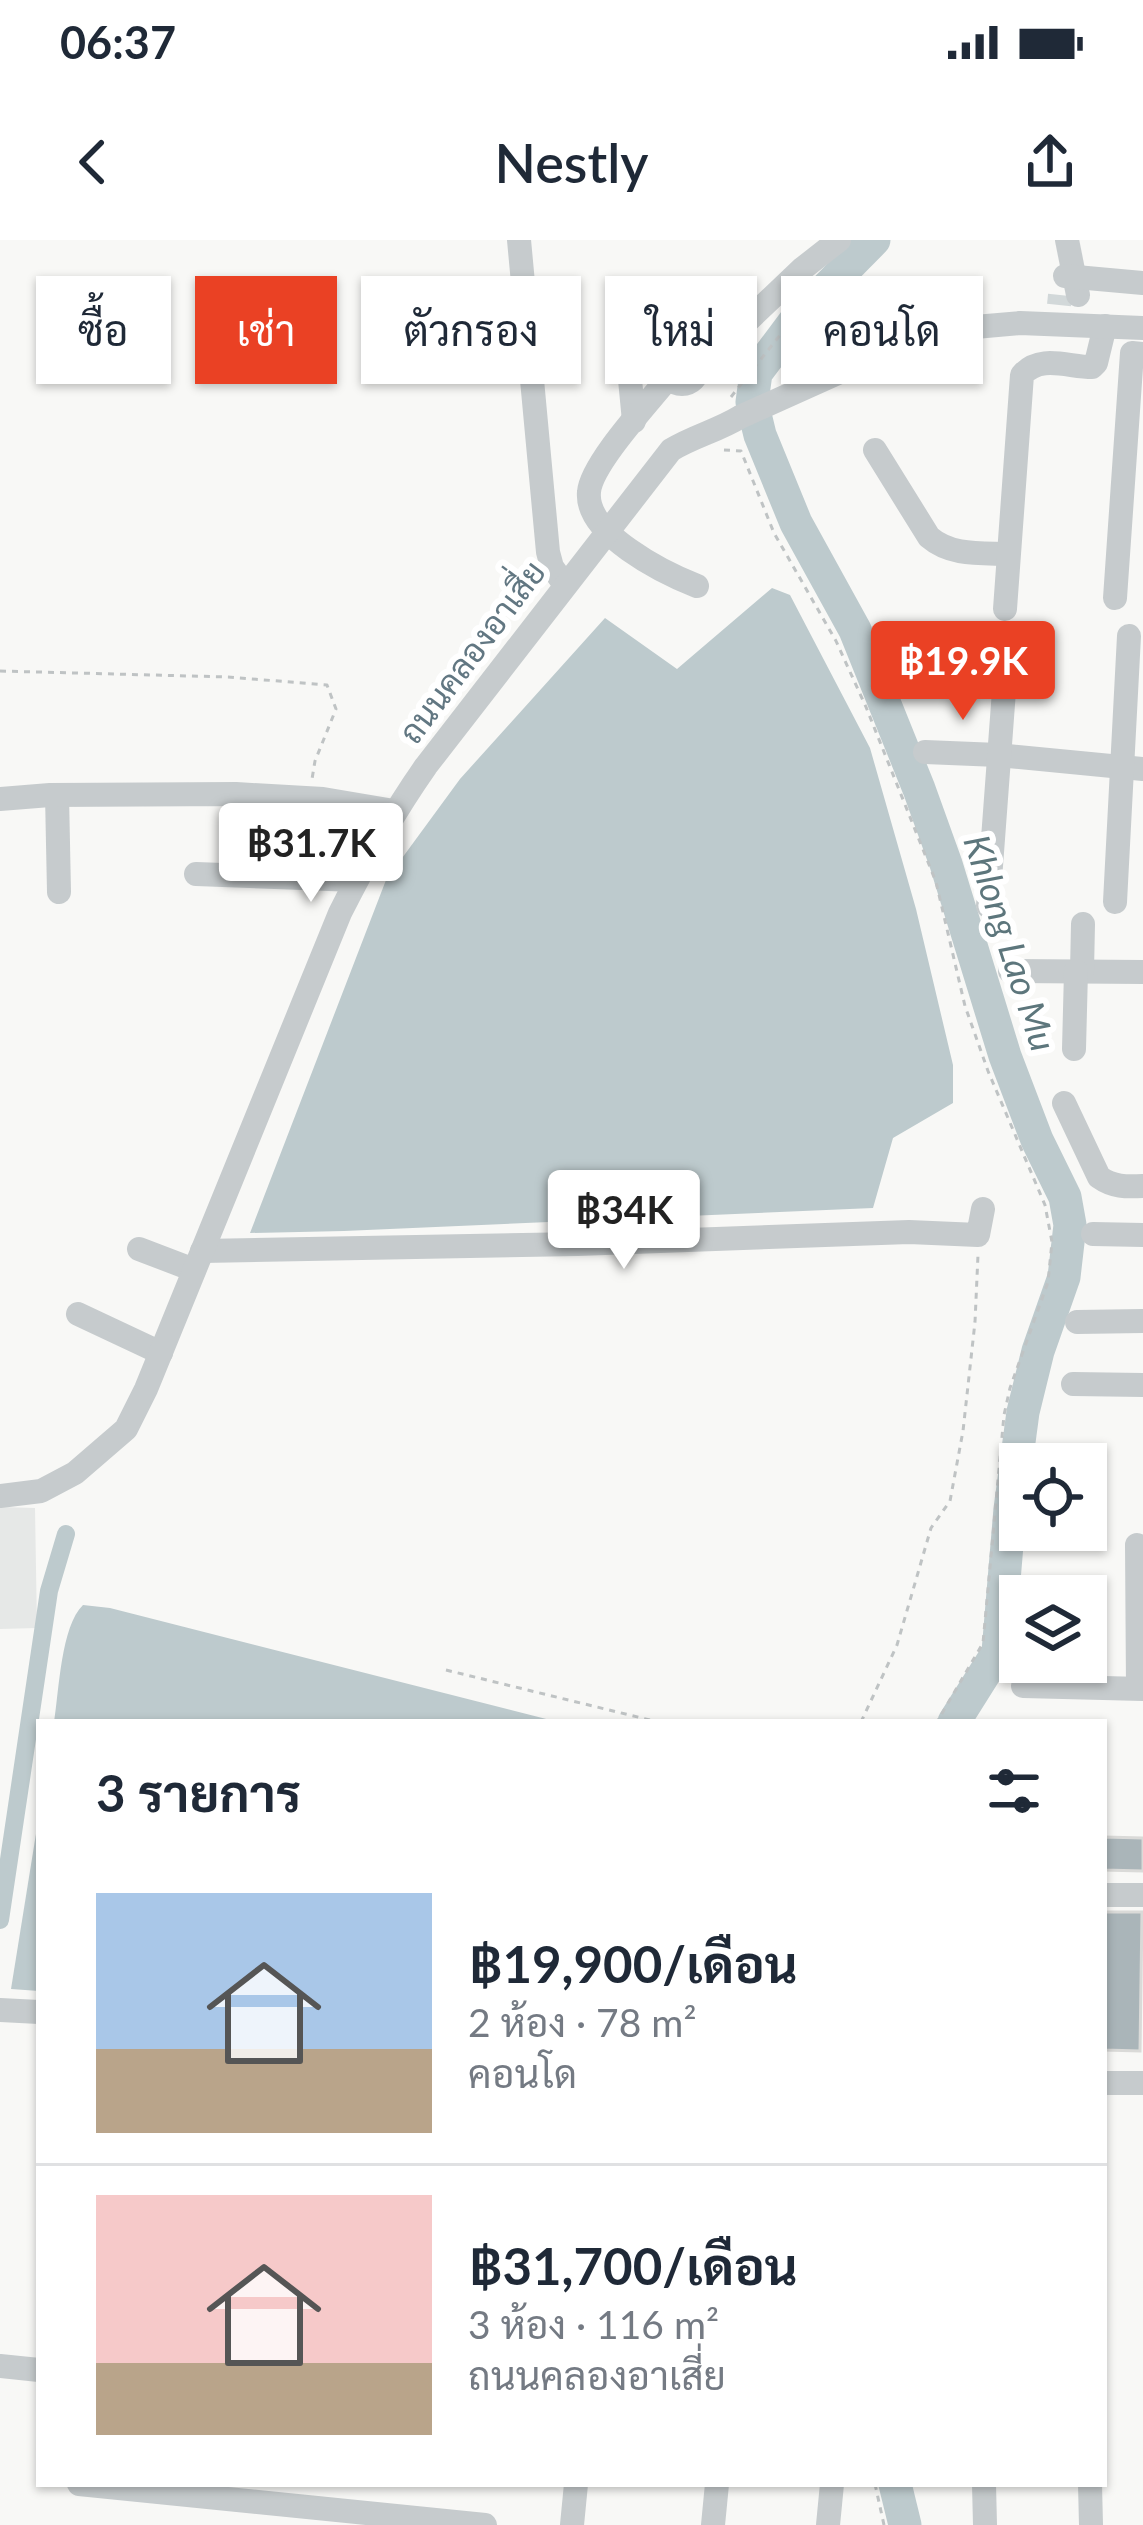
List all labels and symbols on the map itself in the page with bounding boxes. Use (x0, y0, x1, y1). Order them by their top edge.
street label: ถนนคลองอาเสี่ย (383, 547, 553, 751)
pin: ฿19.9K (865, 621, 1061, 723)
pin: ฿31.7K (213, 803, 409, 905)
water label: Khlong Lao Mu (955, 829, 1067, 1056)
pin: ฿34K (553, 1170, 695, 1272)

